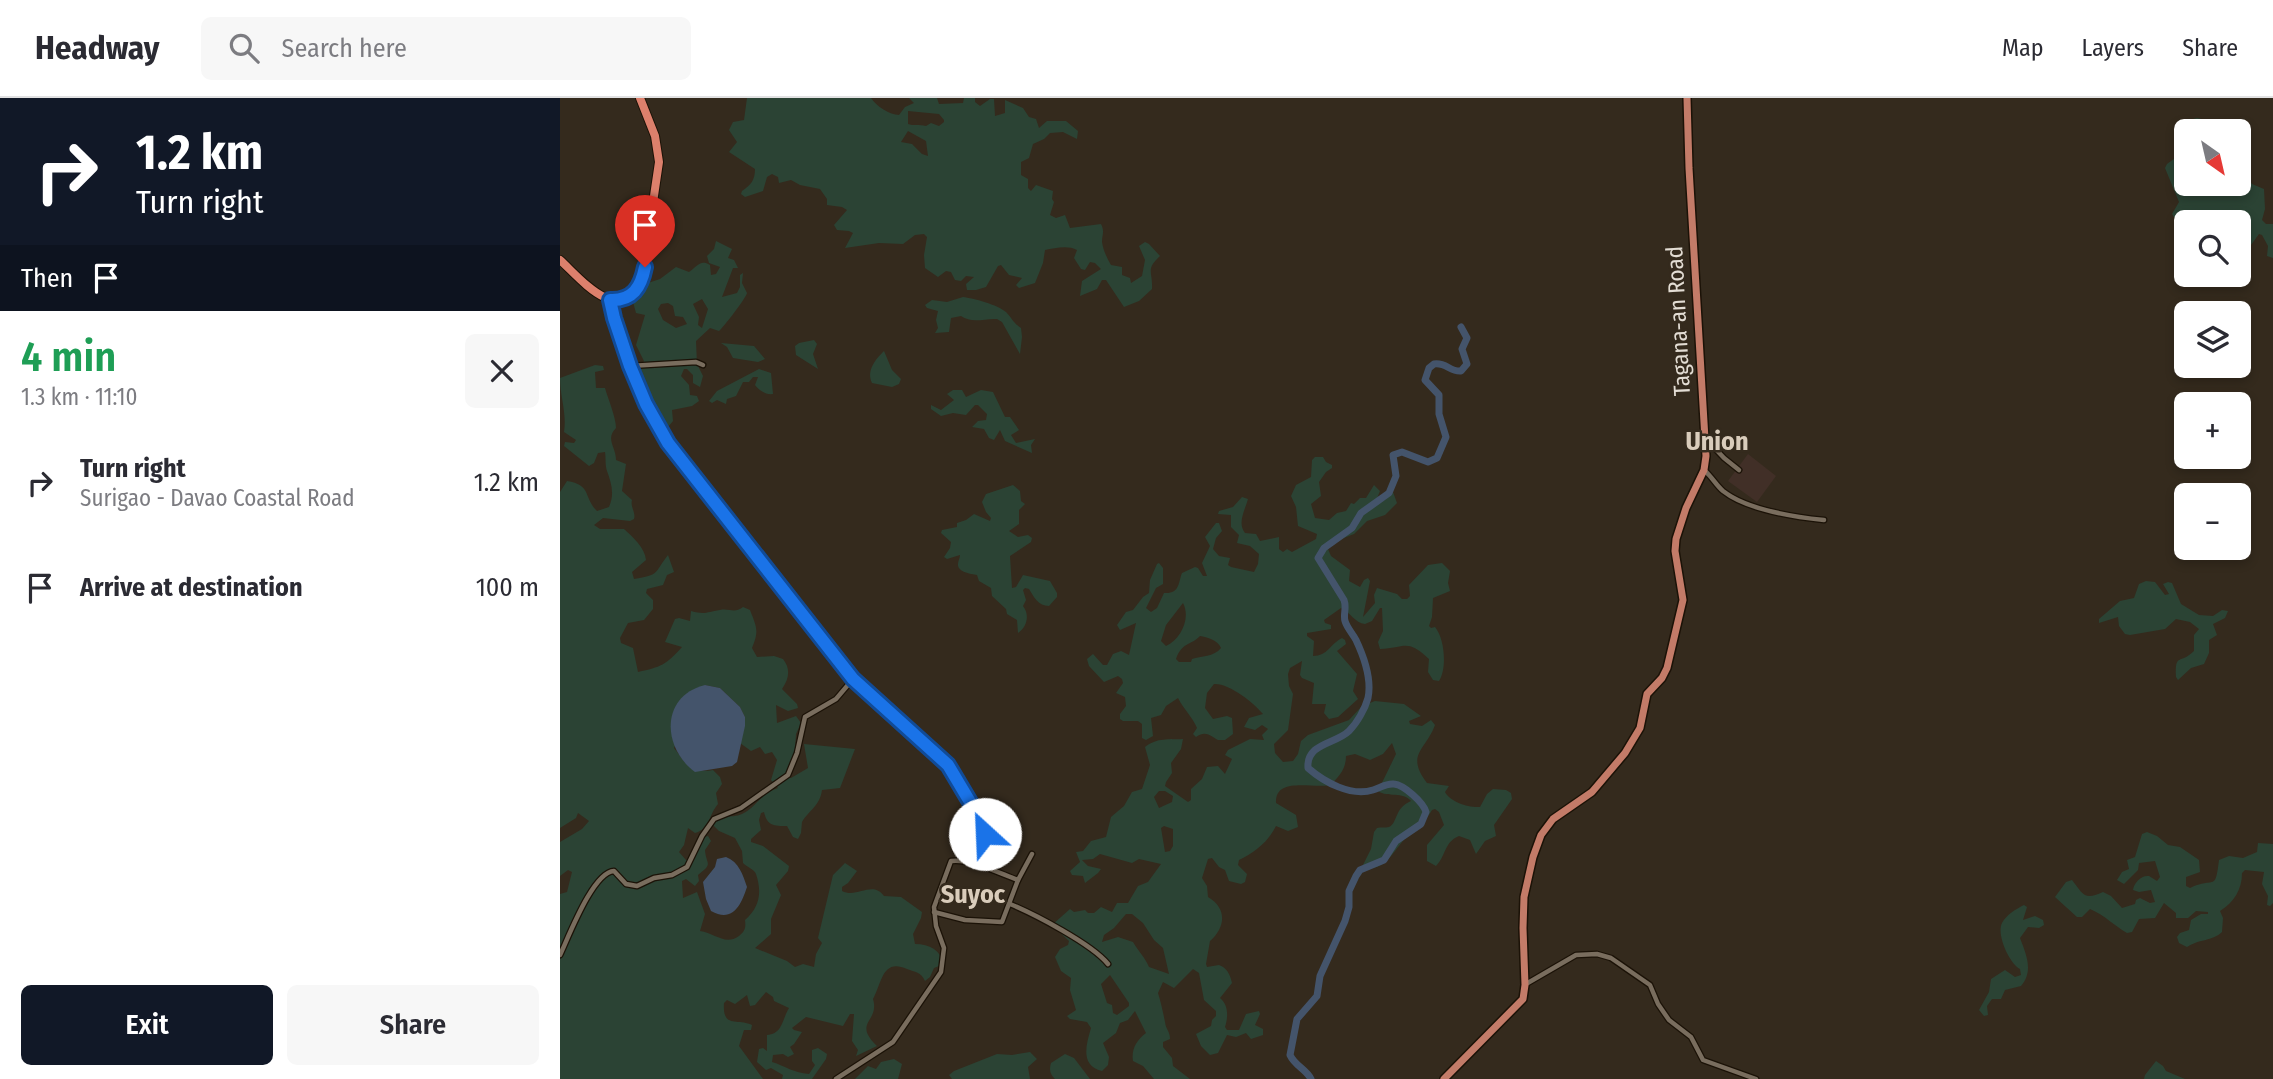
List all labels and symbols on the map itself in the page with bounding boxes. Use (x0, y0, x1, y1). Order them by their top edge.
north arrow (2174, 119, 2250, 196)
pin (615, 195, 675, 267)
street label: Tagana-an Road (1660, 245, 1696, 397)
district label: Union (1685, 426, 1749, 457)
position arrow (948, 797, 1022, 871)
district label: Suyoc (941, 879, 1006, 910)

